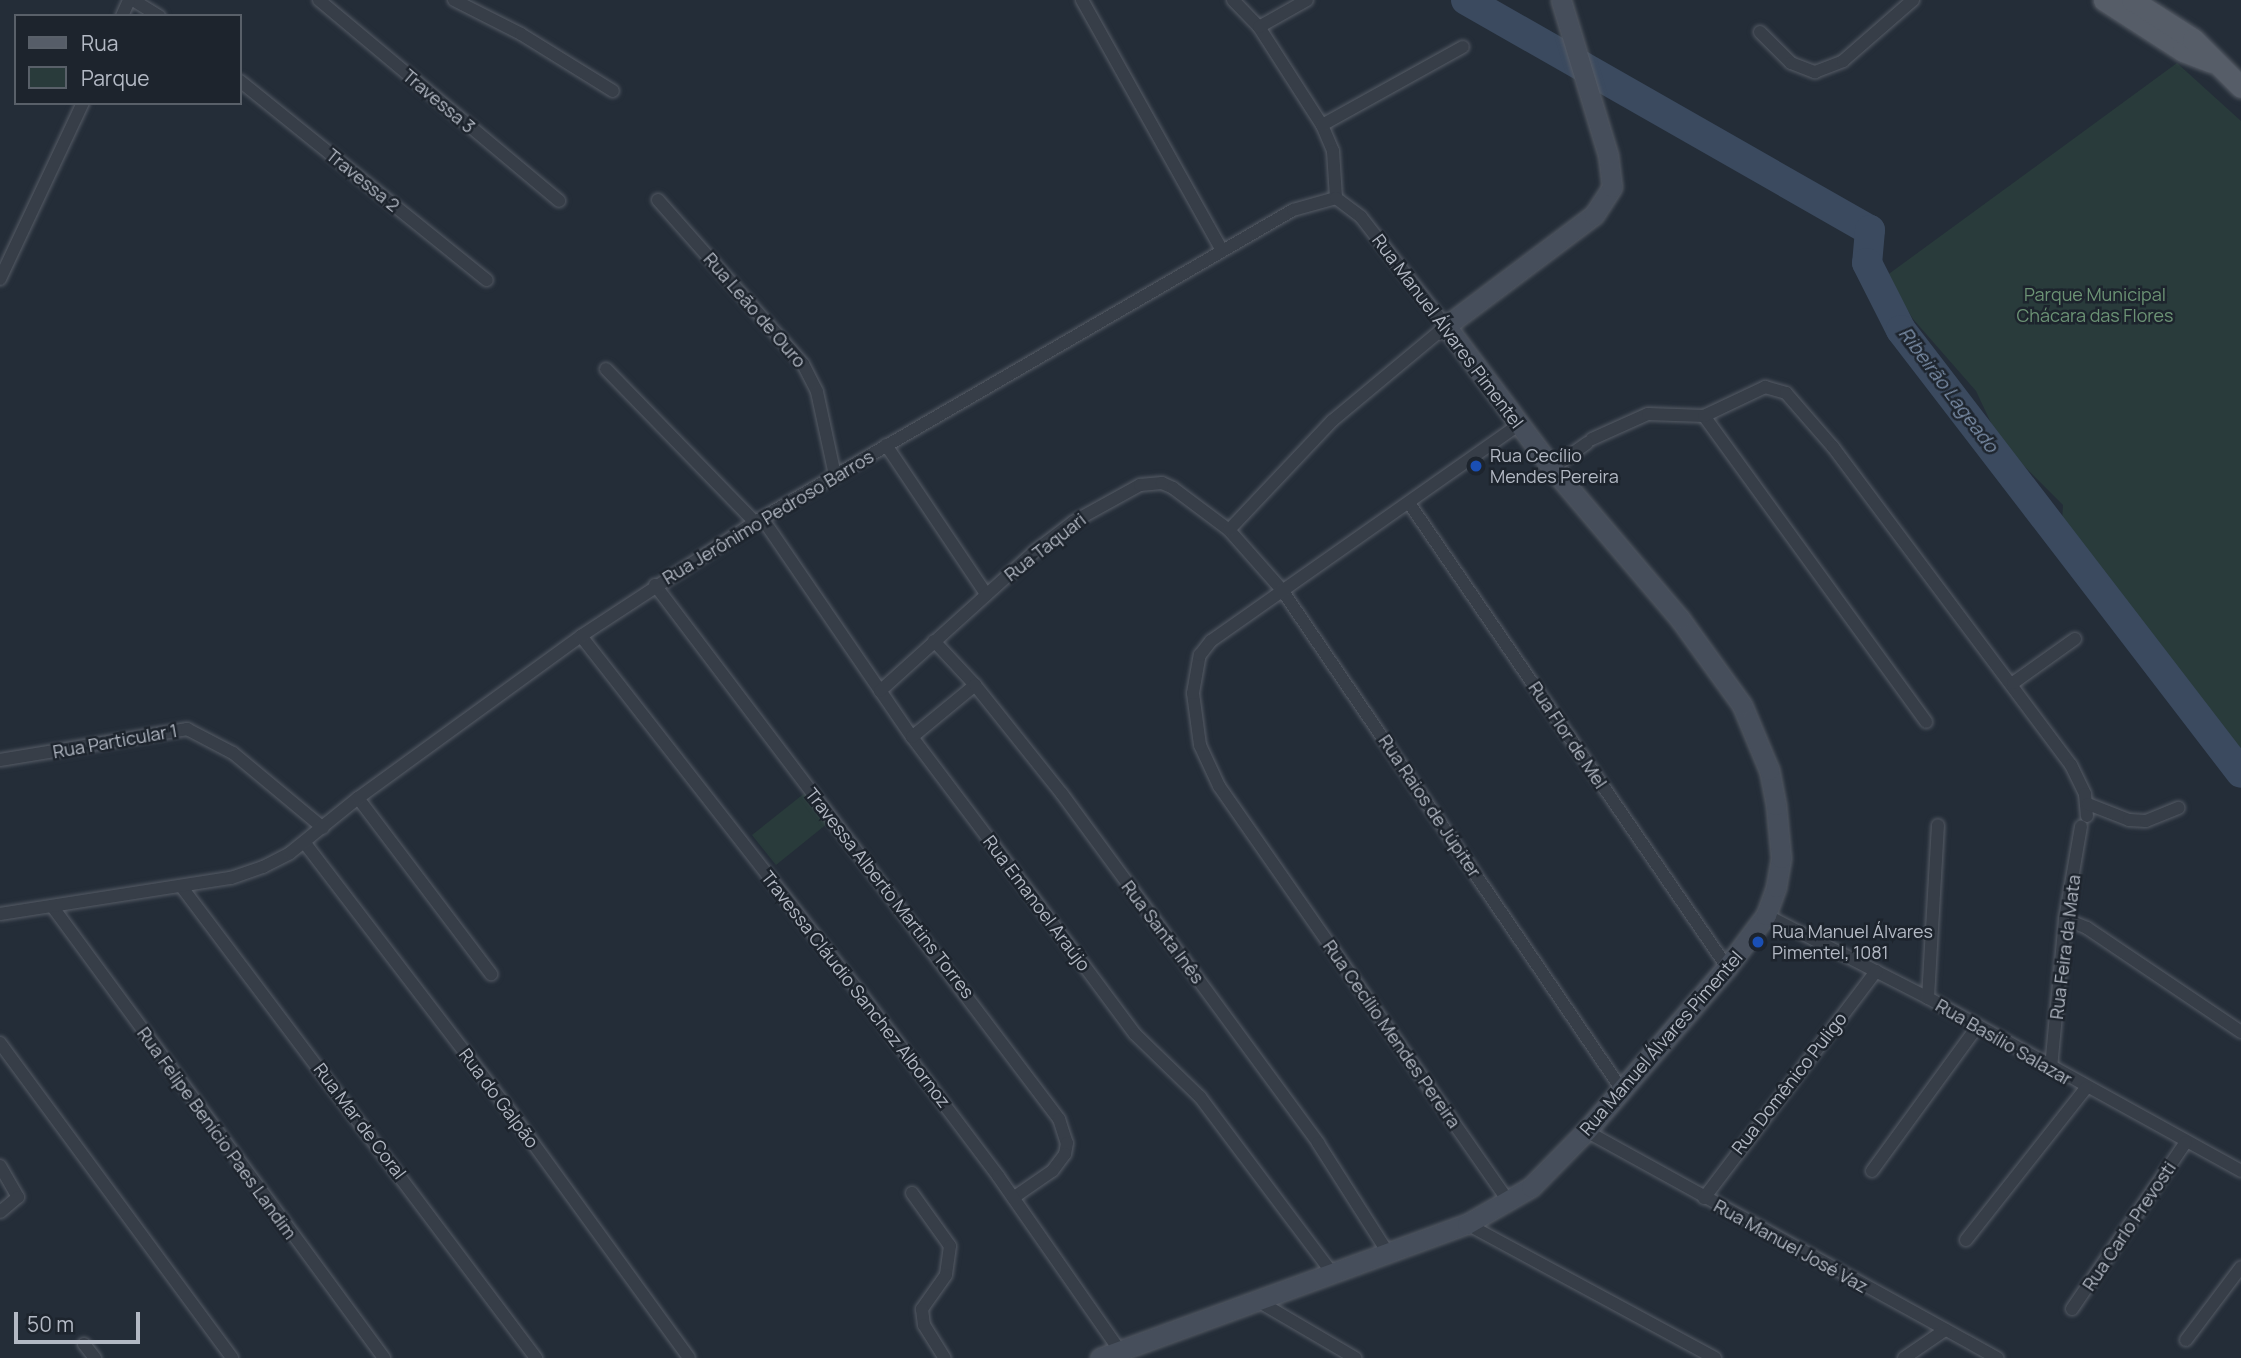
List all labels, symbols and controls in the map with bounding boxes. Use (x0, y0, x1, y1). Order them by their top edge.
legend (14, 14, 242, 105)
text: Rua (81, 29, 118, 57)
text: Parque (81, 64, 150, 92)
street label: Travessa 3 (399, 65, 479, 137)
street label: Travessa 2 (322, 144, 404, 216)
street label: Rua Manuel Álvares Pimentel (1368, 230, 1528, 432)
street label: Rua Leão de Ouro (699, 248, 811, 372)
park label: Parque Municipal Chácara das Flores (2016, 284, 2174, 326)
water label: Ribeirão Lageado (1894, 323, 2002, 457)
street label: Rua Jerônimo Pedroso Barros (659, 445, 877, 589)
place label: Rua Cecílio Mendes Pereira (1490, 445, 1619, 488)
marker: Rua Cecílio Mendes Pereira (1468, 458, 1484, 474)
street label: Rua Taquari (1000, 509, 1090, 585)
street label: Rua Flor de Mel (1524, 677, 1612, 793)
street label: Rua Particular 1 (51, 719, 179, 763)
street label: Rua Raios de Júpiter (1374, 731, 1486, 881)
street label: Travessa Alberto Martins Torres (801, 783, 979, 1003)
street label: Rua Emanoel Araújo (979, 831, 1095, 975)
street label: Travessa Cláudio Sanchez Albornoz (757, 866, 955, 1112)
street label: Rua Feira da Mata (2045, 873, 2085, 1021)
street label: Rua Santa Inês (1117, 876, 1209, 988)
place label: Rua Manuel Álvares Pimentel, 1081 (1772, 921, 1933, 964)
marker: Rua Manuel Álvares Pimentel, 1081 (1750, 934, 1766, 950)
street label: Rua Cecílio Mendes Pereira (1319, 936, 1465, 1132)
street label: Rua Manuel Álvares Pimentel (1575, 946, 1747, 1140)
street label: Rua Basílio Salazar (1932, 994, 2076, 1090)
street label: Rua Domênico Puligo (1727, 1008, 1851, 1158)
street label: Rua Felipe Benício Paes Landim (133, 1023, 301, 1243)
street label: Rua do Galpão (455, 1044, 543, 1152)
street label: Rua Mar de Coral (309, 1059, 411, 1183)
street label: Rua Carlo Prevosti (2078, 1157, 2180, 1295)
street label: Rua Manuel José Vaz (1710, 1195, 1872, 1297)
scale bar (18, 1298, 144, 1342)
text: 50 m (27, 1310, 74, 1338)

